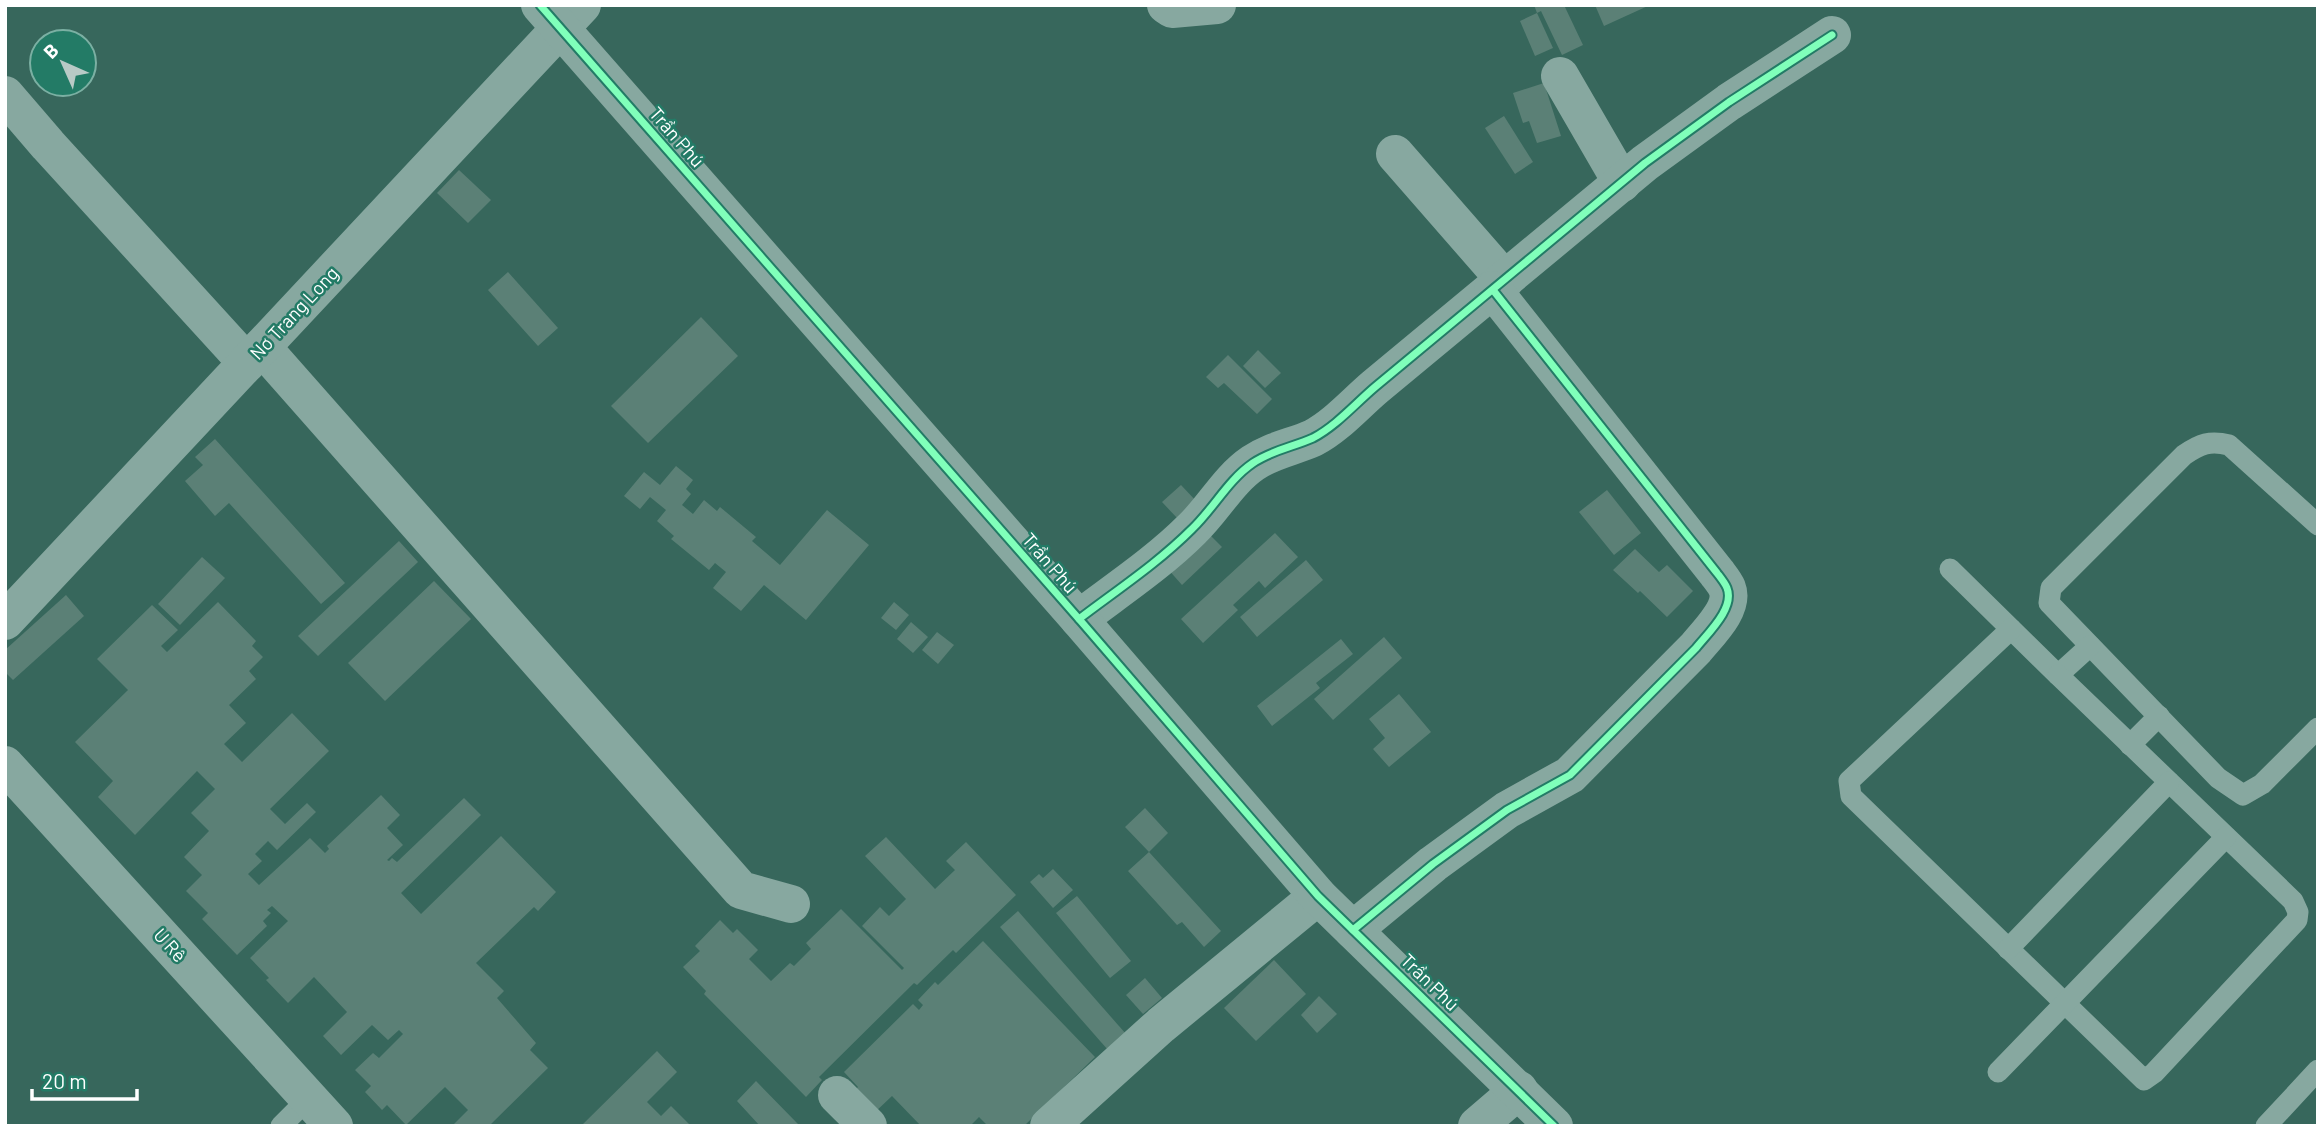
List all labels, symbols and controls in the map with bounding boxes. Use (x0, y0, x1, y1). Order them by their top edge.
north arrow (28, 28, 98, 98)
text: B (38, 38, 63, 63)
street label: Trần Phú (645, 102, 710, 171)
street label: Nơ Trang Long (245, 261, 343, 364)
street label: Trần Phú (1018, 528, 1083, 597)
street label: U Rê (149, 923, 192, 966)
street label: Trần Phú (1396, 948, 1464, 1015)
scale bar (32, 1058, 136, 1102)
text: 20 m (42, 1068, 87, 1093)

